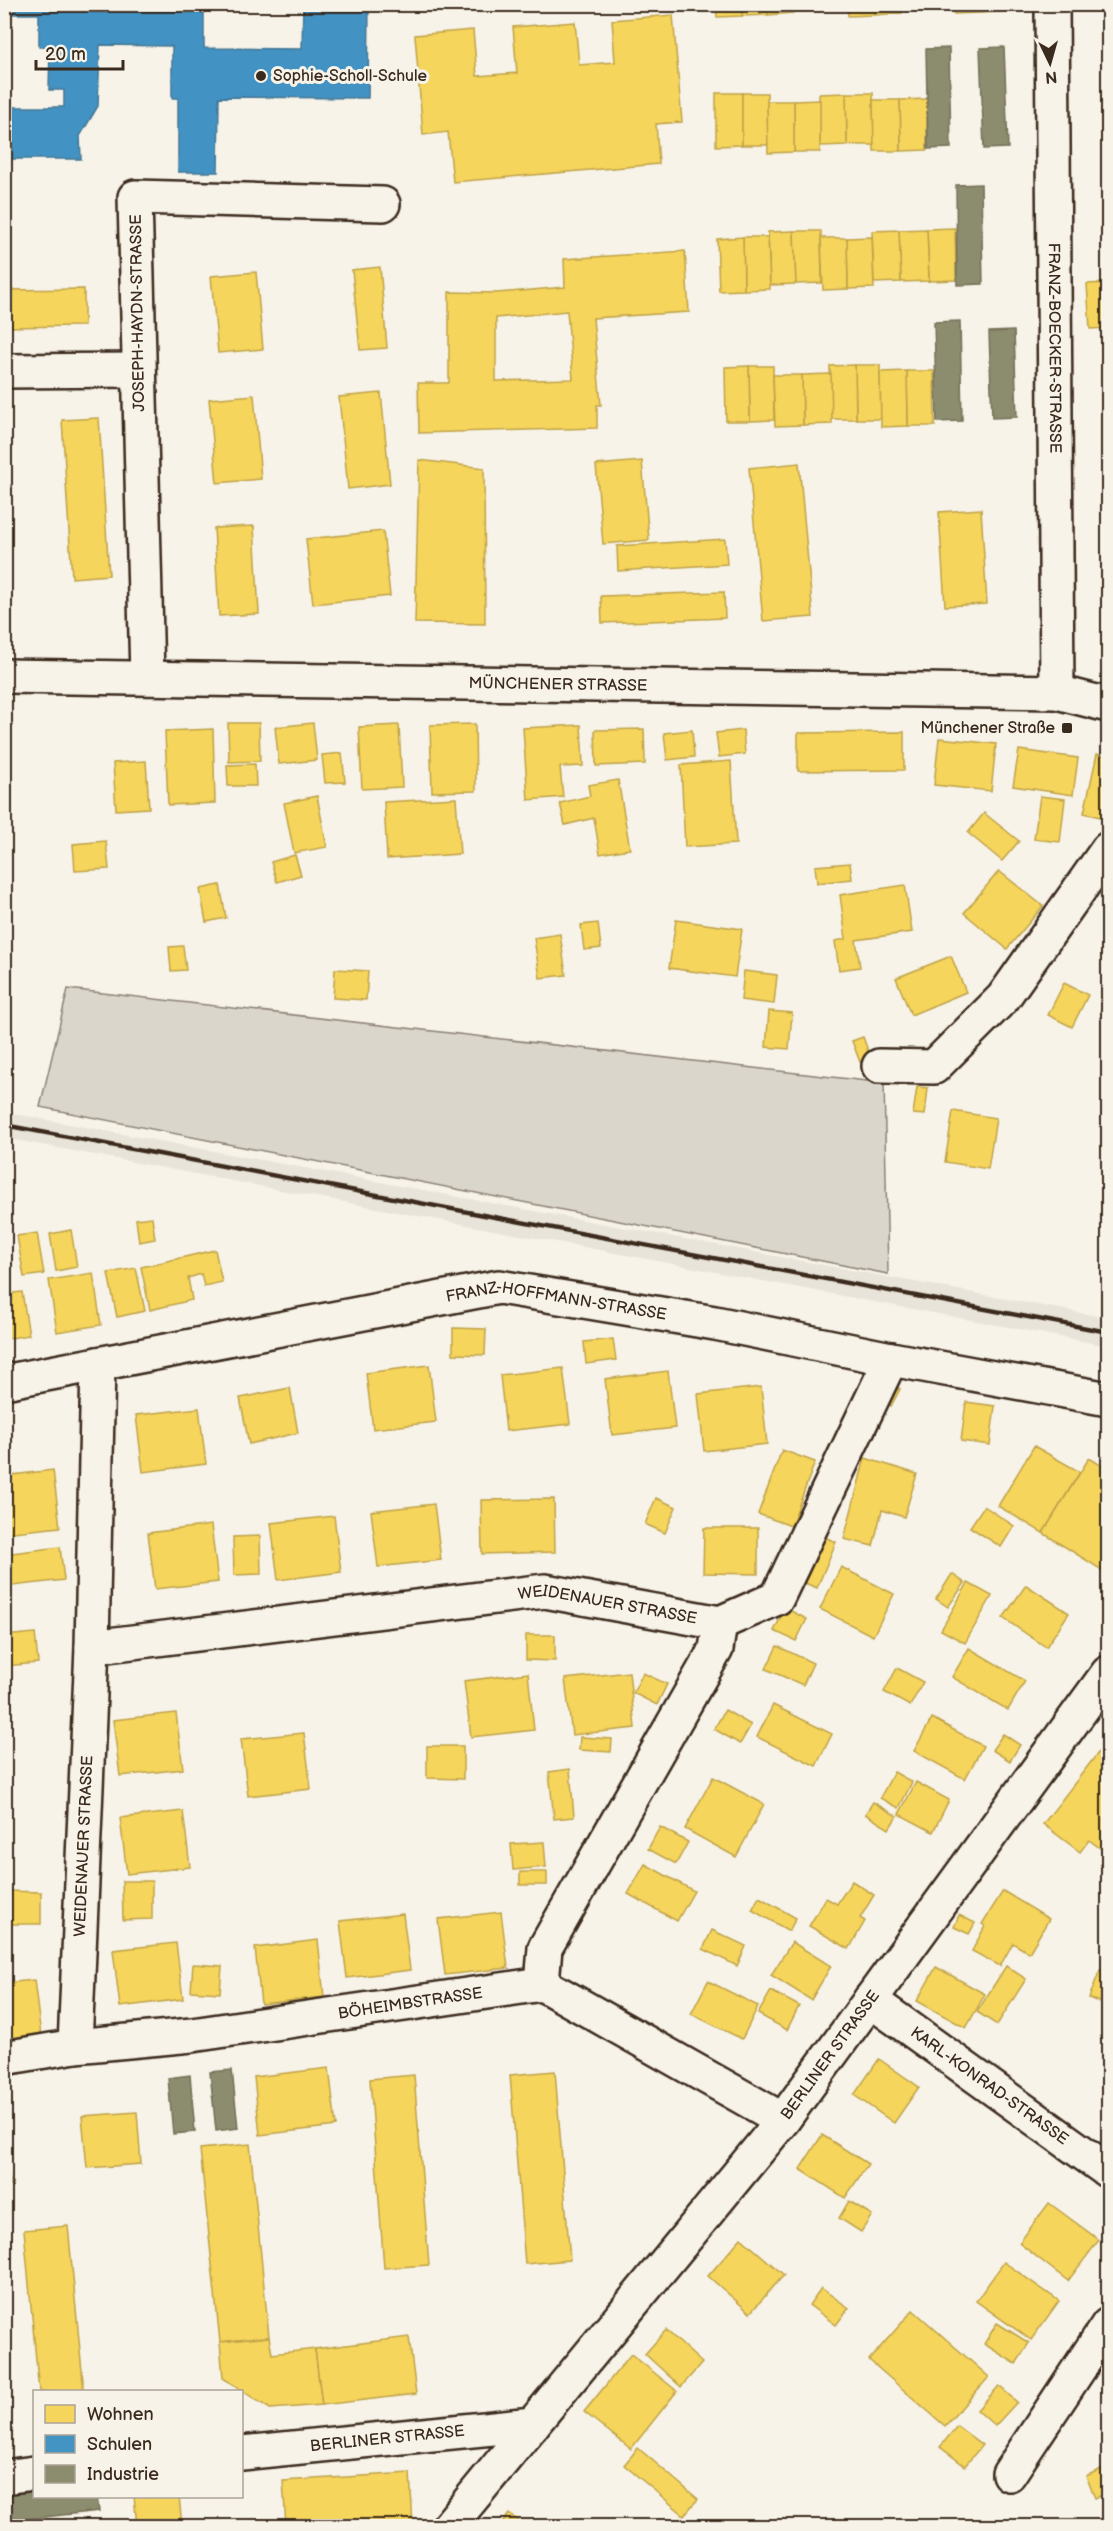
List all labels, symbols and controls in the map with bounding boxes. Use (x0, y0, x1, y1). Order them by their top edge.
scale bar (36, 33, 123, 71)
north arrow (1020, 33, 1080, 93)
text: 20 m (45, 44, 86, 65)
text: N (1044, 66, 1058, 86)
place label: Sophie-Scholl-Schule (273, 67, 427, 86)
marker: Sophie-Scholl-Schule (254, 69, 268, 83)
street label: JOSEPH-HAYDN-STRASSE (127, 214, 149, 412)
street label: FRANZ-BOECKER-STRASSE (1044, 243, 1065, 453)
street label: MÜNCHENER STRASSE (468, 672, 647, 695)
place label: Münchener Straße (921, 719, 1056, 738)
marker: Münchener Straße (1060, 721, 1074, 735)
street label: FRANZ-HOFFMANN-STRASSE (444, 1277, 668, 1324)
street label: WEIDENAUER STRASSE (517, 1581, 699, 1628)
street label: WEIDENAUER STRASSE (70, 1755, 97, 1937)
street label: BÖHEIMBSTRASSE (337, 1983, 484, 2023)
street label: BERLINER STRASSE (777, 1987, 884, 2123)
street label: KARL-KONRAD-STRASSE (907, 2023, 1072, 2149)
legend (33, 2390, 243, 2498)
text: Wohnen (87, 2404, 154, 2425)
street label: BERLINER STRASSE (309, 2421, 465, 2456)
text: Schulen (87, 2434, 152, 2455)
text: Industrie (87, 2464, 159, 2485)

